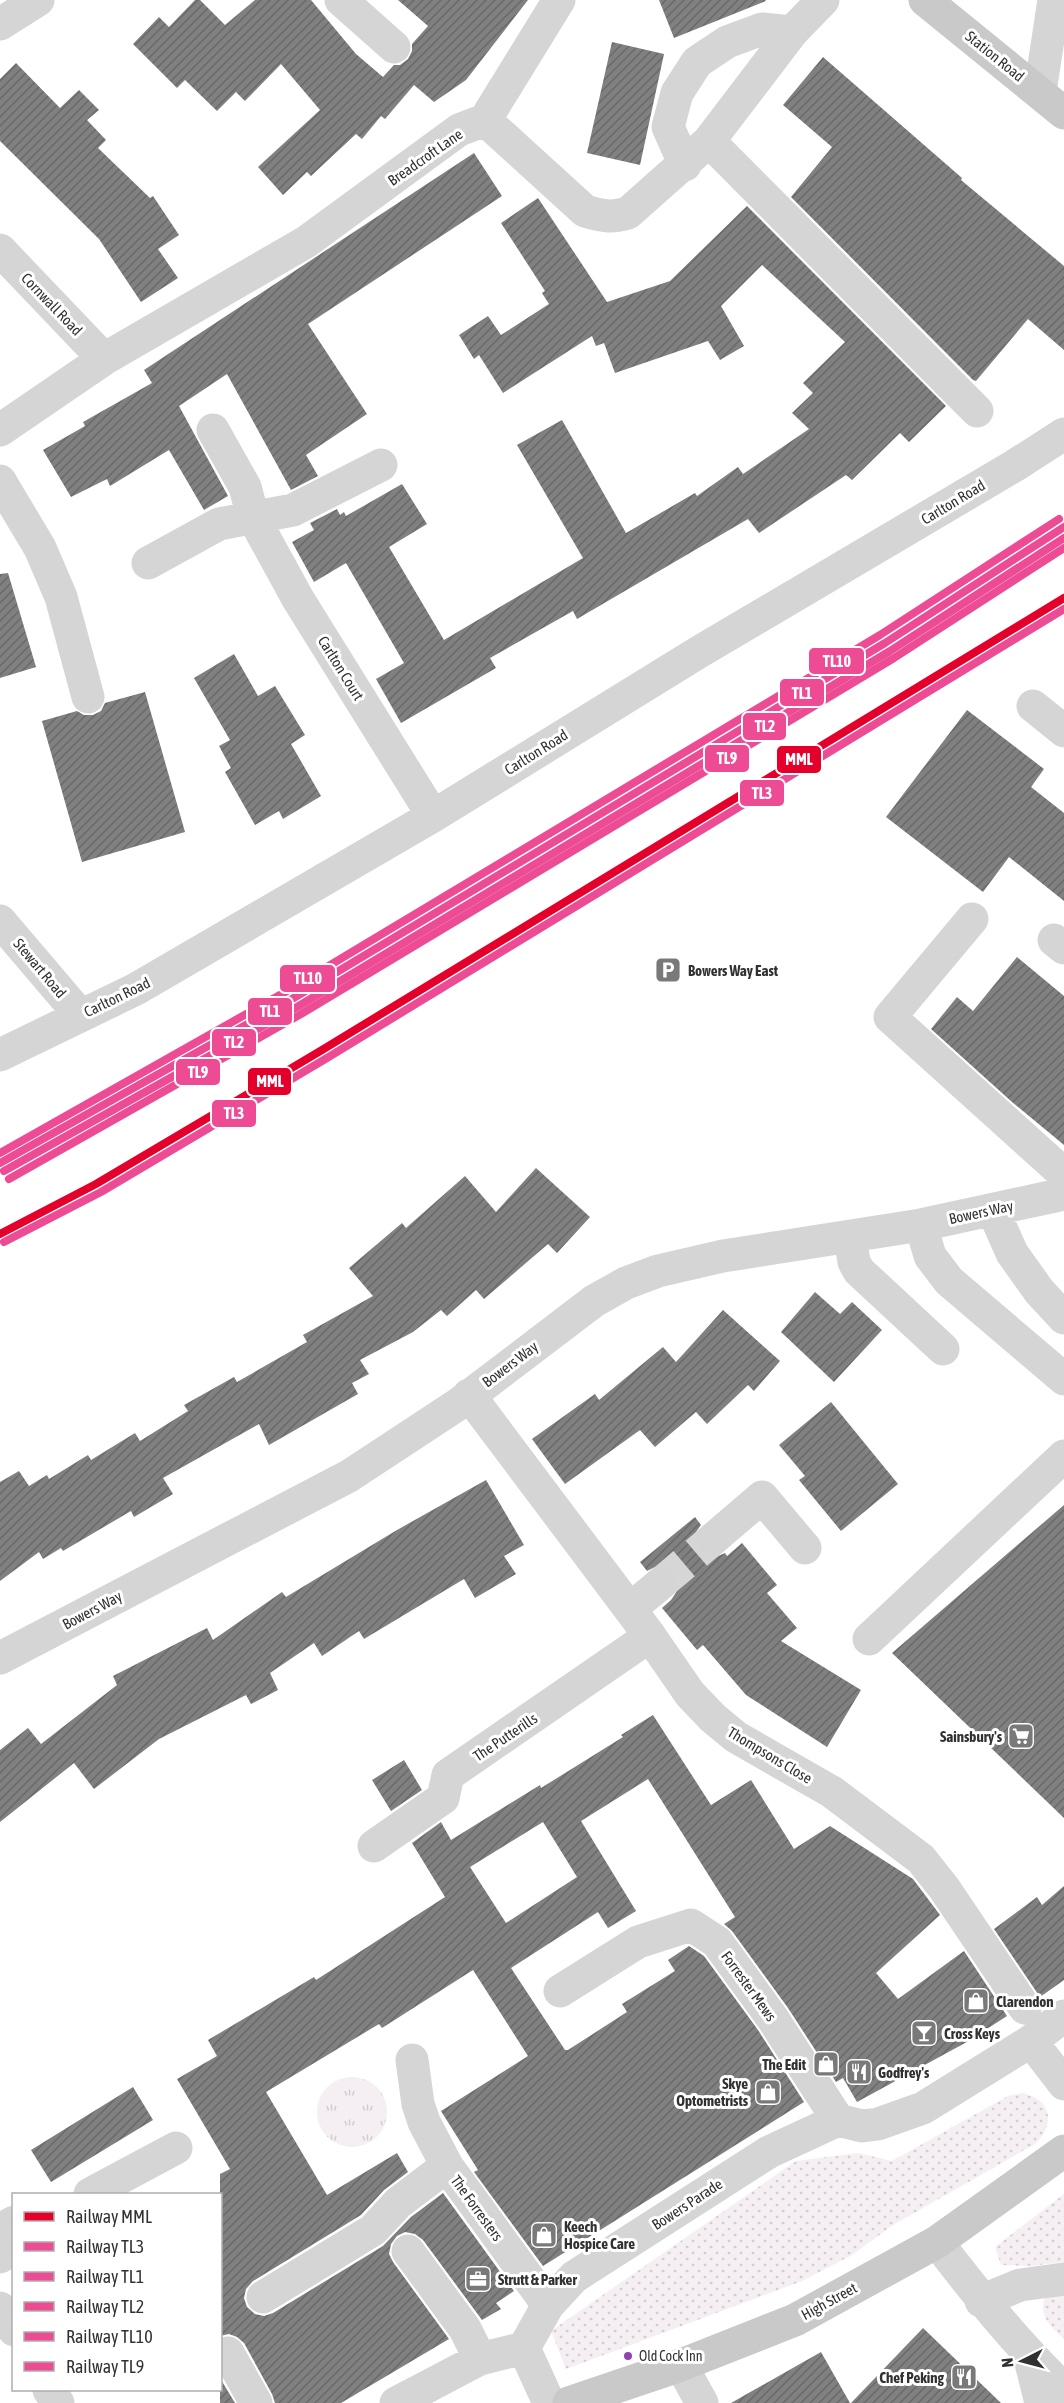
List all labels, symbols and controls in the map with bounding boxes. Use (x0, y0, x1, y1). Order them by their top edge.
street label: Station Road (962, 27, 1028, 85)
street label: Breadcroft Lane (385, 125, 466, 189)
street label: Cornwall Road (18, 269, 86, 339)
street label: Carlton Road (918, 476, 988, 528)
street label: Carlton Court (315, 633, 367, 703)
line badge: TL10 (808, 647, 865, 675)
text: TL10 (823, 652, 852, 670)
line badge: TL1 (779, 678, 825, 707)
text: TL1 (792, 684, 813, 702)
line badge: TL2 (742, 712, 787, 741)
text: TL2 (755, 717, 775, 735)
street label: Carlton Road (501, 726, 571, 778)
line badge: TL9 (704, 744, 750, 773)
line badge: MML (776, 745, 822, 774)
text: TL9 (717, 749, 738, 767)
text: MML (785, 750, 814, 768)
line badge: TL3 (739, 779, 785, 807)
text: TL3 (752, 784, 772, 802)
street label: Stewart Road (10, 935, 70, 1001)
parking icon: Bowers Way East (653, 955, 683, 985)
place label: Bowers Way East (688, 962, 779, 979)
line badge: TL10 (279, 964, 336, 993)
text: TL10 (294, 969, 323, 987)
street label: Carlton Road (81, 974, 153, 1020)
line badge: TL1 (247, 997, 293, 1026)
text: TL1 (260, 1002, 281, 1020)
line badge: TL2 (211, 1028, 257, 1057)
text: TL2 (224, 1033, 244, 1051)
line badge: TL9 (175, 1058, 221, 1086)
text: TL9 (188, 1063, 209, 1081)
line badge: MML (247, 1067, 292, 1096)
text: MML (256, 1072, 285, 1090)
line badge: TL3 (211, 1099, 257, 1128)
text: TL3 (224, 1104, 244, 1122)
street label: Bowers Way (947, 1197, 1015, 1227)
street label: Bowers Way (479, 1338, 541, 1390)
street label: Bowers Way (59, 1587, 125, 1633)
street label: The Putterills (470, 1709, 540, 1765)
supermarket icon: Sainsbury's (1006, 1721, 1036, 1751)
street label: Thompsons Close (725, 1723, 815, 1787)
place label: Sainsbury's (940, 1728, 1003, 1745)
street label: Forrester Mews (718, 1948, 780, 2024)
shop icon: Clarendon (961, 1986, 991, 2016)
place label: Clarendon (996, 1993, 1054, 2010)
bar icon: Cross Keys (909, 2018, 939, 2048)
place label: Cross Keys (944, 2025, 1001, 2042)
shop icon: The Edit (811, 2049, 841, 2079)
place label: The Edit (762, 2056, 807, 2073)
restaurant icon: Godfrey's (844, 2057, 874, 2087)
place label: Godfrey's (878, 2064, 930, 2081)
place label: Skye Optometrists (676, 2075, 749, 2109)
shop icon: Skye Optometrists (753, 2077, 783, 2107)
street label: The Forresters (448, 2172, 506, 2244)
street label: Bowers Parade (649, 2175, 726, 2233)
legend (12, 2193, 222, 2391)
text: Railway MML (66, 2206, 152, 2227)
place label: Keech Hospice Care (564, 2218, 635, 2252)
shop icon: Keech Hospice Care (529, 2220, 559, 2250)
text: Railway TL3 (66, 2236, 144, 2257)
office icon: Strutt & Parker (463, 2264, 493, 2294)
text: Railway TL1 (66, 2266, 144, 2287)
place label: Strutt & Parker (498, 2271, 577, 2288)
street label: High Street (798, 2279, 860, 2323)
text: Railway TL2 (66, 2296, 144, 2317)
text: Railway TL10 (66, 2326, 153, 2347)
north arrow (992, 2331, 1052, 2391)
place label: Old Cock Inn (639, 2348, 703, 2364)
marker: Old Cock Inn (622, 2350, 634, 2362)
text: Railway TL9 (66, 2356, 144, 2377)
text: N (998, 2357, 1017, 2368)
restaurant icon: Chef Peking (949, 2362, 979, 2392)
place label: Chef Peking (879, 2369, 945, 2386)

